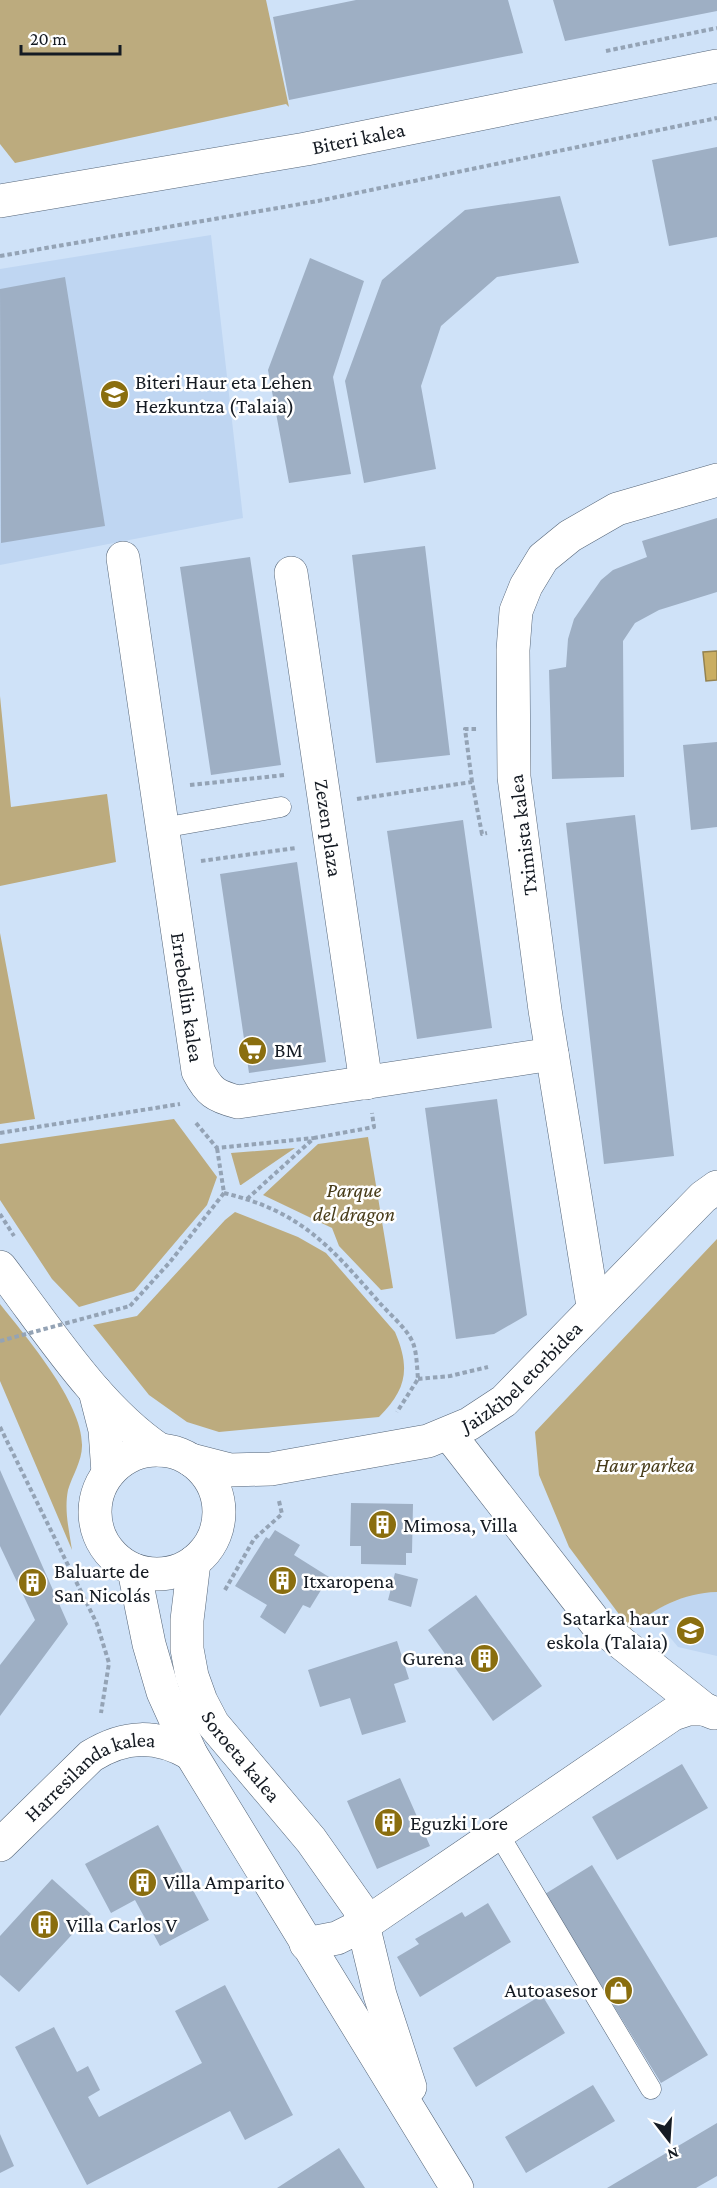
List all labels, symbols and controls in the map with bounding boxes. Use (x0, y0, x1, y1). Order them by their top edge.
scale bar (21, 18, 120, 56)
text: 20 m (30, 29, 67, 49)
street label: Biteri kalea (310, 117, 407, 159)
place label: Biteri Haur eta Lehen Hezkuntza (Talaia) (135, 370, 312, 418)
school or university icon: Biteri Haur eta Lehen Hezkuntza (Talaia) (98, 378, 130, 410)
street label: Tximista kalea (504, 773, 542, 897)
street label: Zezen plaza (310, 778, 348, 879)
street label: Errebellin kalea (166, 931, 209, 1064)
supermarket icon: BM (237, 1034, 269, 1066)
place label: BM (274, 1038, 303, 1062)
park label: Parque del dragon (313, 1178, 395, 1226)
street label: Jaizkibel etorbidea (456, 1316, 587, 1439)
park label: Haur parkea (595, 1453, 695, 1477)
building icon: Mimosa, Villa (366, 1509, 398, 1541)
place label: Mimosa, Villa (403, 1513, 518, 1537)
place label: Baluarte de San Nicolás (54, 1559, 151, 1607)
building icon: Itxaropena (266, 1565, 298, 1597)
building icon: Baluarte de San Nicolás (17, 1567, 49, 1599)
place label: Itxaropena (303, 1569, 395, 1593)
place label: Satarka haur eskola (Talaia) (546, 1606, 670, 1654)
school or university icon: Satarka haur eskola (Talaia) (674, 1614, 706, 1646)
building icon: Gurena (469, 1642, 501, 1674)
place label: Gurena (402, 1646, 464, 1670)
street label: Soroeta kalea (196, 1707, 286, 1807)
street label: Harresilanda kalea (19, 1728, 157, 1826)
building icon: Eguzki Lore (373, 1807, 405, 1839)
place label: Eguzki Lore (410, 1811, 508, 1835)
building icon: Villa Amparito (126, 1866, 158, 1898)
place label: Villa Amparito (163, 1870, 285, 1894)
building icon: Villa Carlos V (29, 1909, 61, 1941)
place label: Villa Carlos V (66, 1913, 177, 1937)
shop icon: Autoasesor (603, 1974, 635, 2006)
place label: Autoasesor (505, 1978, 599, 2002)
north arrow (639, 2110, 699, 2170)
text: N (665, 2144, 681, 2164)

